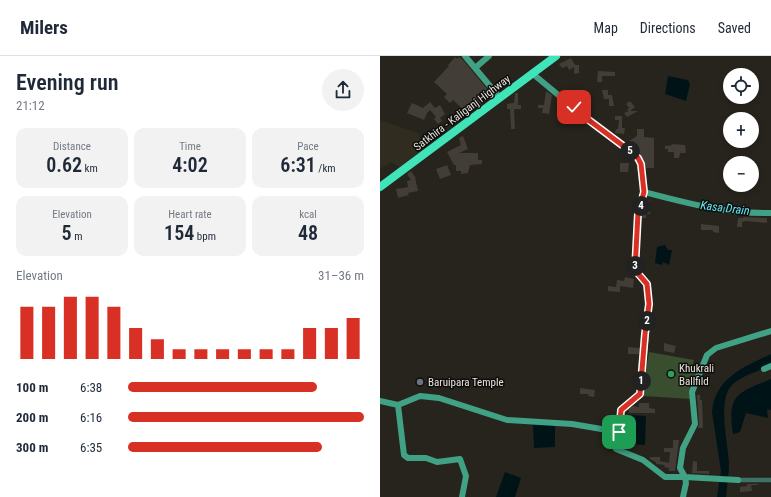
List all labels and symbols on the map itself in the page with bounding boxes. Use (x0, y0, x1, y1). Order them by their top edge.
street label: Satkhira - Kaliganj Highway (411, 72, 513, 154)
pin (557, 90, 591, 124)
pin: 5 (620, 141, 640, 161)
pin: 4 (631, 196, 651, 216)
water label: Kasa Drain (700, 198, 751, 218)
pin: 3 (625, 256, 645, 276)
pin: 2 (637, 311, 657, 331)
place label: Khukrali Ballfild (679, 362, 714, 388)
marker: Khukrali Ballfild (666, 369, 676, 379)
pin: 1 (631, 371, 651, 391)
place label: Baruipara Temple (428, 376, 504, 389)
marker: Baruipara Temple (415, 377, 425, 387)
pin (602, 415, 636, 449)

